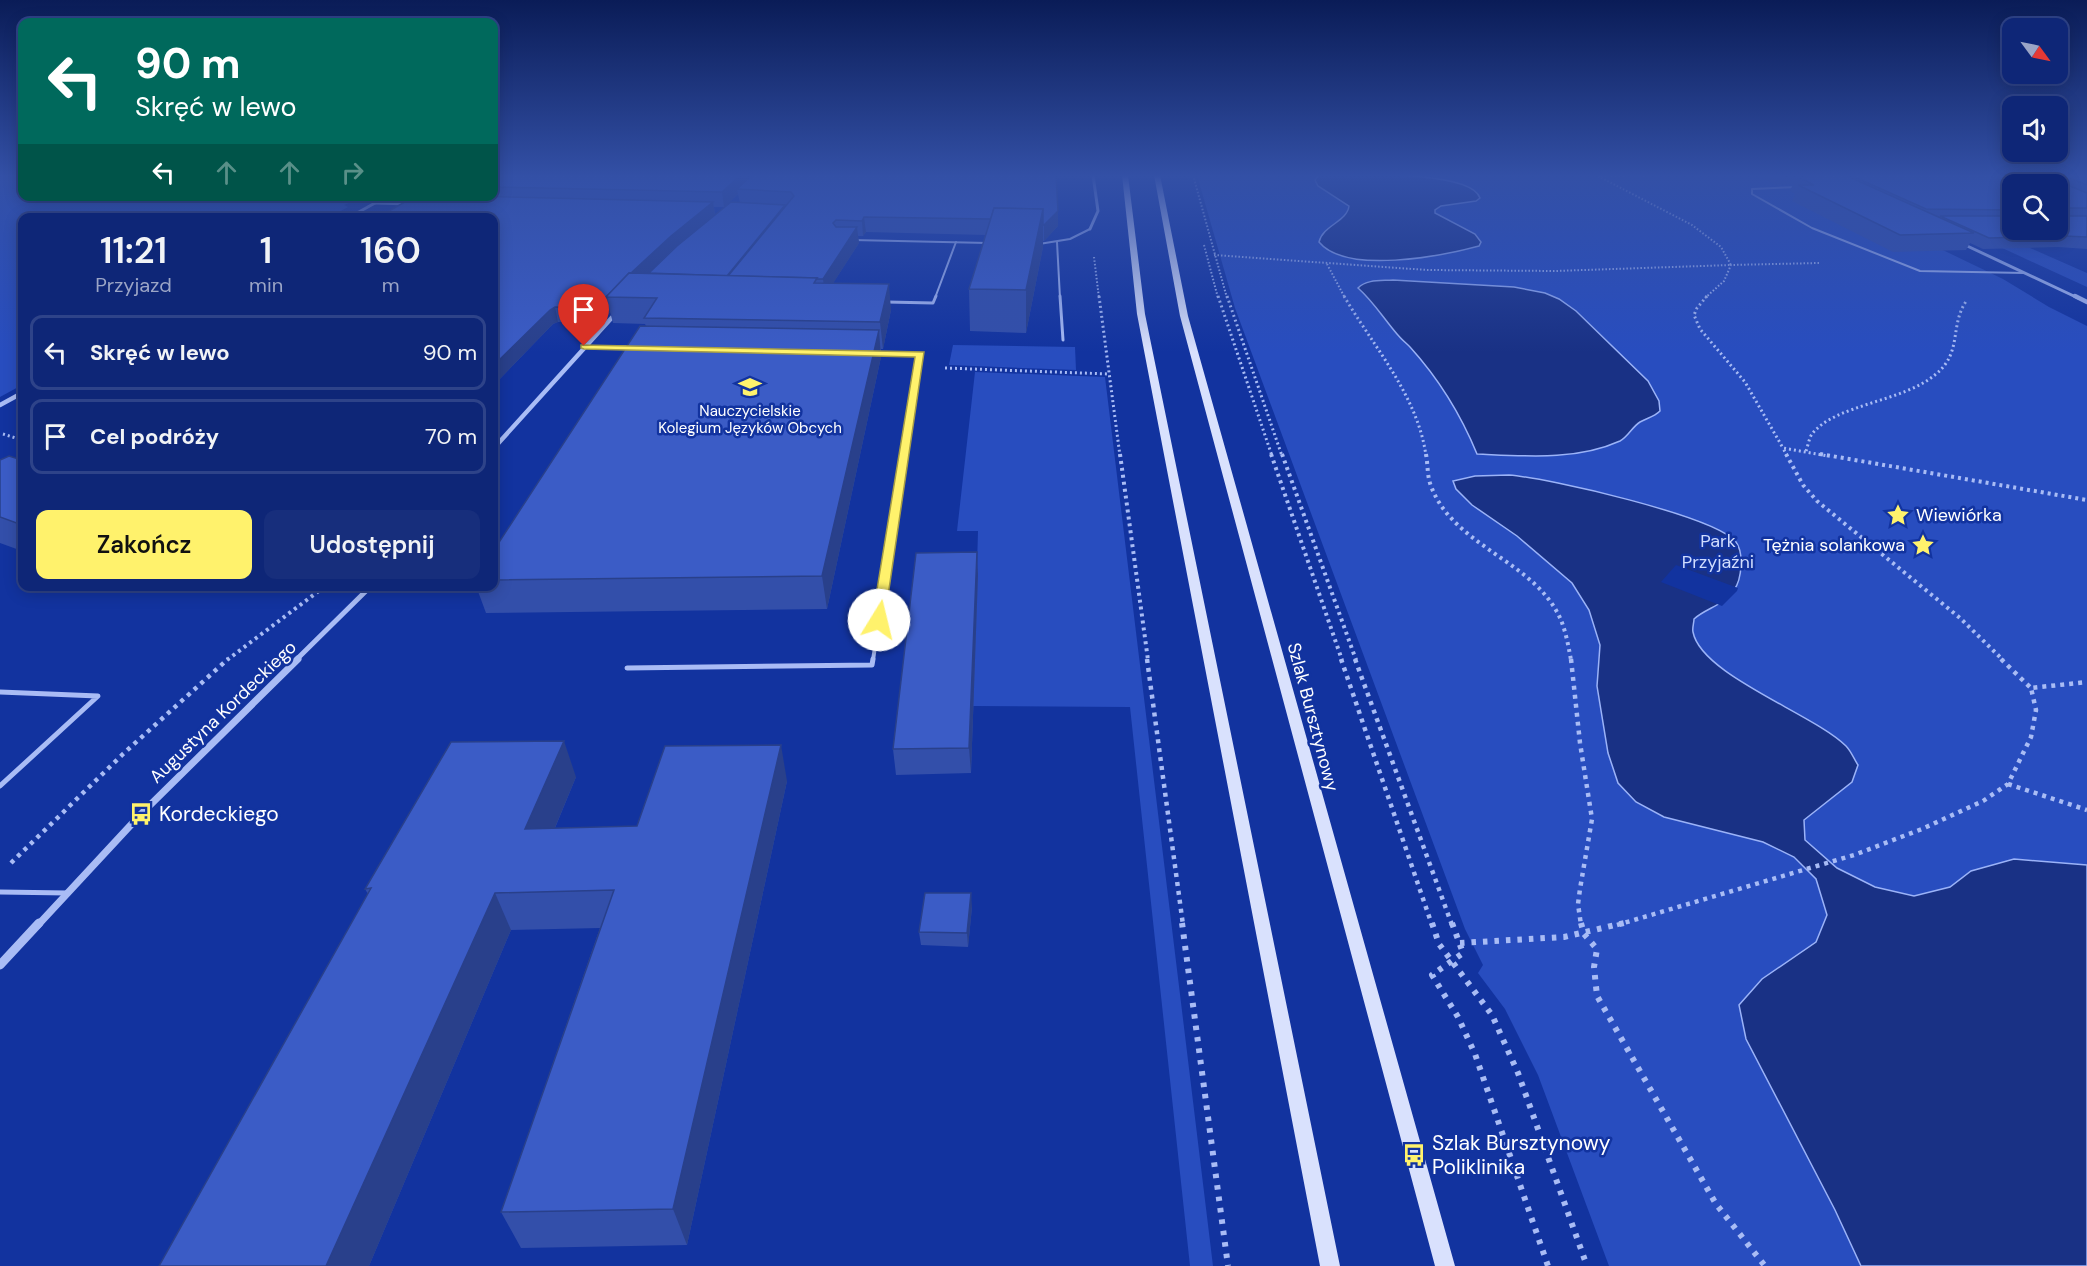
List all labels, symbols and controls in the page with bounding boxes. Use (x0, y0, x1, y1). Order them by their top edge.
north arrow (2002, 18, 2068, 84)
map controls (2002, 18, 2068, 240)
text: 90 m (135, 36, 241, 91)
icon: left (36, 42, 114, 120)
text: Skręć w lewo (135, 89, 296, 124)
button: sound (2002, 96, 2068, 162)
icon: left (147, 156, 180, 189)
icon: ahead (210, 156, 243, 189)
icon: ahead (273, 156, 306, 189)
icon: right (336, 156, 369, 189)
button: search (2002, 174, 2068, 240)
text: 11:21 (100, 227, 167, 274)
text: 1 (260, 227, 272, 274)
text: 160 (360, 227, 421, 274)
text: Przyjazd (95, 272, 172, 298)
text: min (249, 272, 283, 298)
text: m (382, 272, 400, 298)
pin (558, 284, 609, 346)
icon: arrive (567, 293, 600, 326)
icon: left (39, 336, 72, 369)
text: Skręć w lewo (90, 338, 230, 367)
text: 90 m (423, 338, 477, 367)
school or university icon: Nauczycielskie Kolegium Języków Obcych (737, 374, 763, 400)
place label: Nauczycielskie Kolegium Języków Obcych (658, 401, 842, 438)
icon: arrive (39, 420, 72, 453)
text: Cel podróży (90, 422, 219, 451)
text: 70 m (425, 422, 477, 451)
place icon: Wiewiórka (1885, 502, 1911, 528)
place label: Wiewiórka (1916, 503, 2002, 527)
button: Zakończ (36, 510, 252, 579)
button: Udostępnij (264, 510, 480, 579)
park label: Park Przyjaźni (1682, 529, 1754, 574)
place icon: Tężnia solankowa (1910, 532, 1936, 558)
place label: Tężnia solankowa (1763, 533, 1905, 557)
position arrow (847, 588, 911, 652)
street label: Augustyna Kordeckiego (144, 635, 302, 789)
street label: Szlak Bursztynowy (1282, 640, 1344, 794)
place label: Kordeckiego (159, 800, 279, 828)
bus stop icon: Kordeckiego (128, 801, 154, 827)
place label: Szlak Bursztynowy Poliklinika (1432, 1129, 1611, 1181)
bus stop icon: Szlak Bursztynowy Poliklinika (1401, 1142, 1427, 1168)

